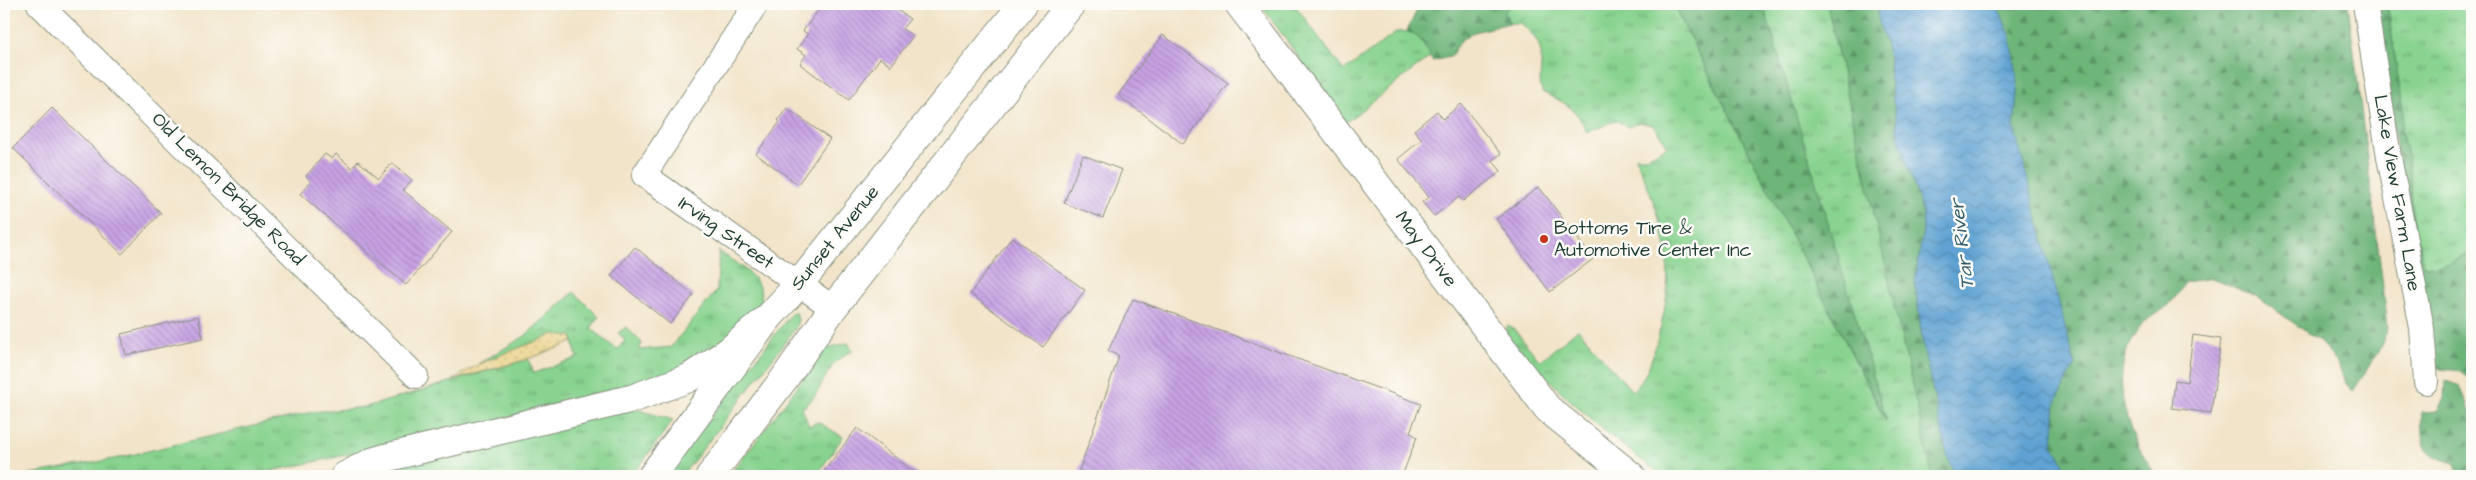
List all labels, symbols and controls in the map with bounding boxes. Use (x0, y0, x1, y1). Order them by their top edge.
street label: Lake View Farm Lane (2366, 93, 2428, 293)
street label: Old Lemon Bridge Road (145, 106, 311, 273)
street label: Sunset Avenue (784, 180, 886, 296)
street label: Irving Street (672, 190, 780, 277)
water label: Tar River (1942, 195, 1981, 291)
street label: May Drive (1388, 205, 1464, 293)
place label: Bottoms Tire & Automotive Center Inc (1554, 215, 1752, 264)
marker: Bottoms Tire & Automotive Center Inc (1538, 233, 1550, 245)

